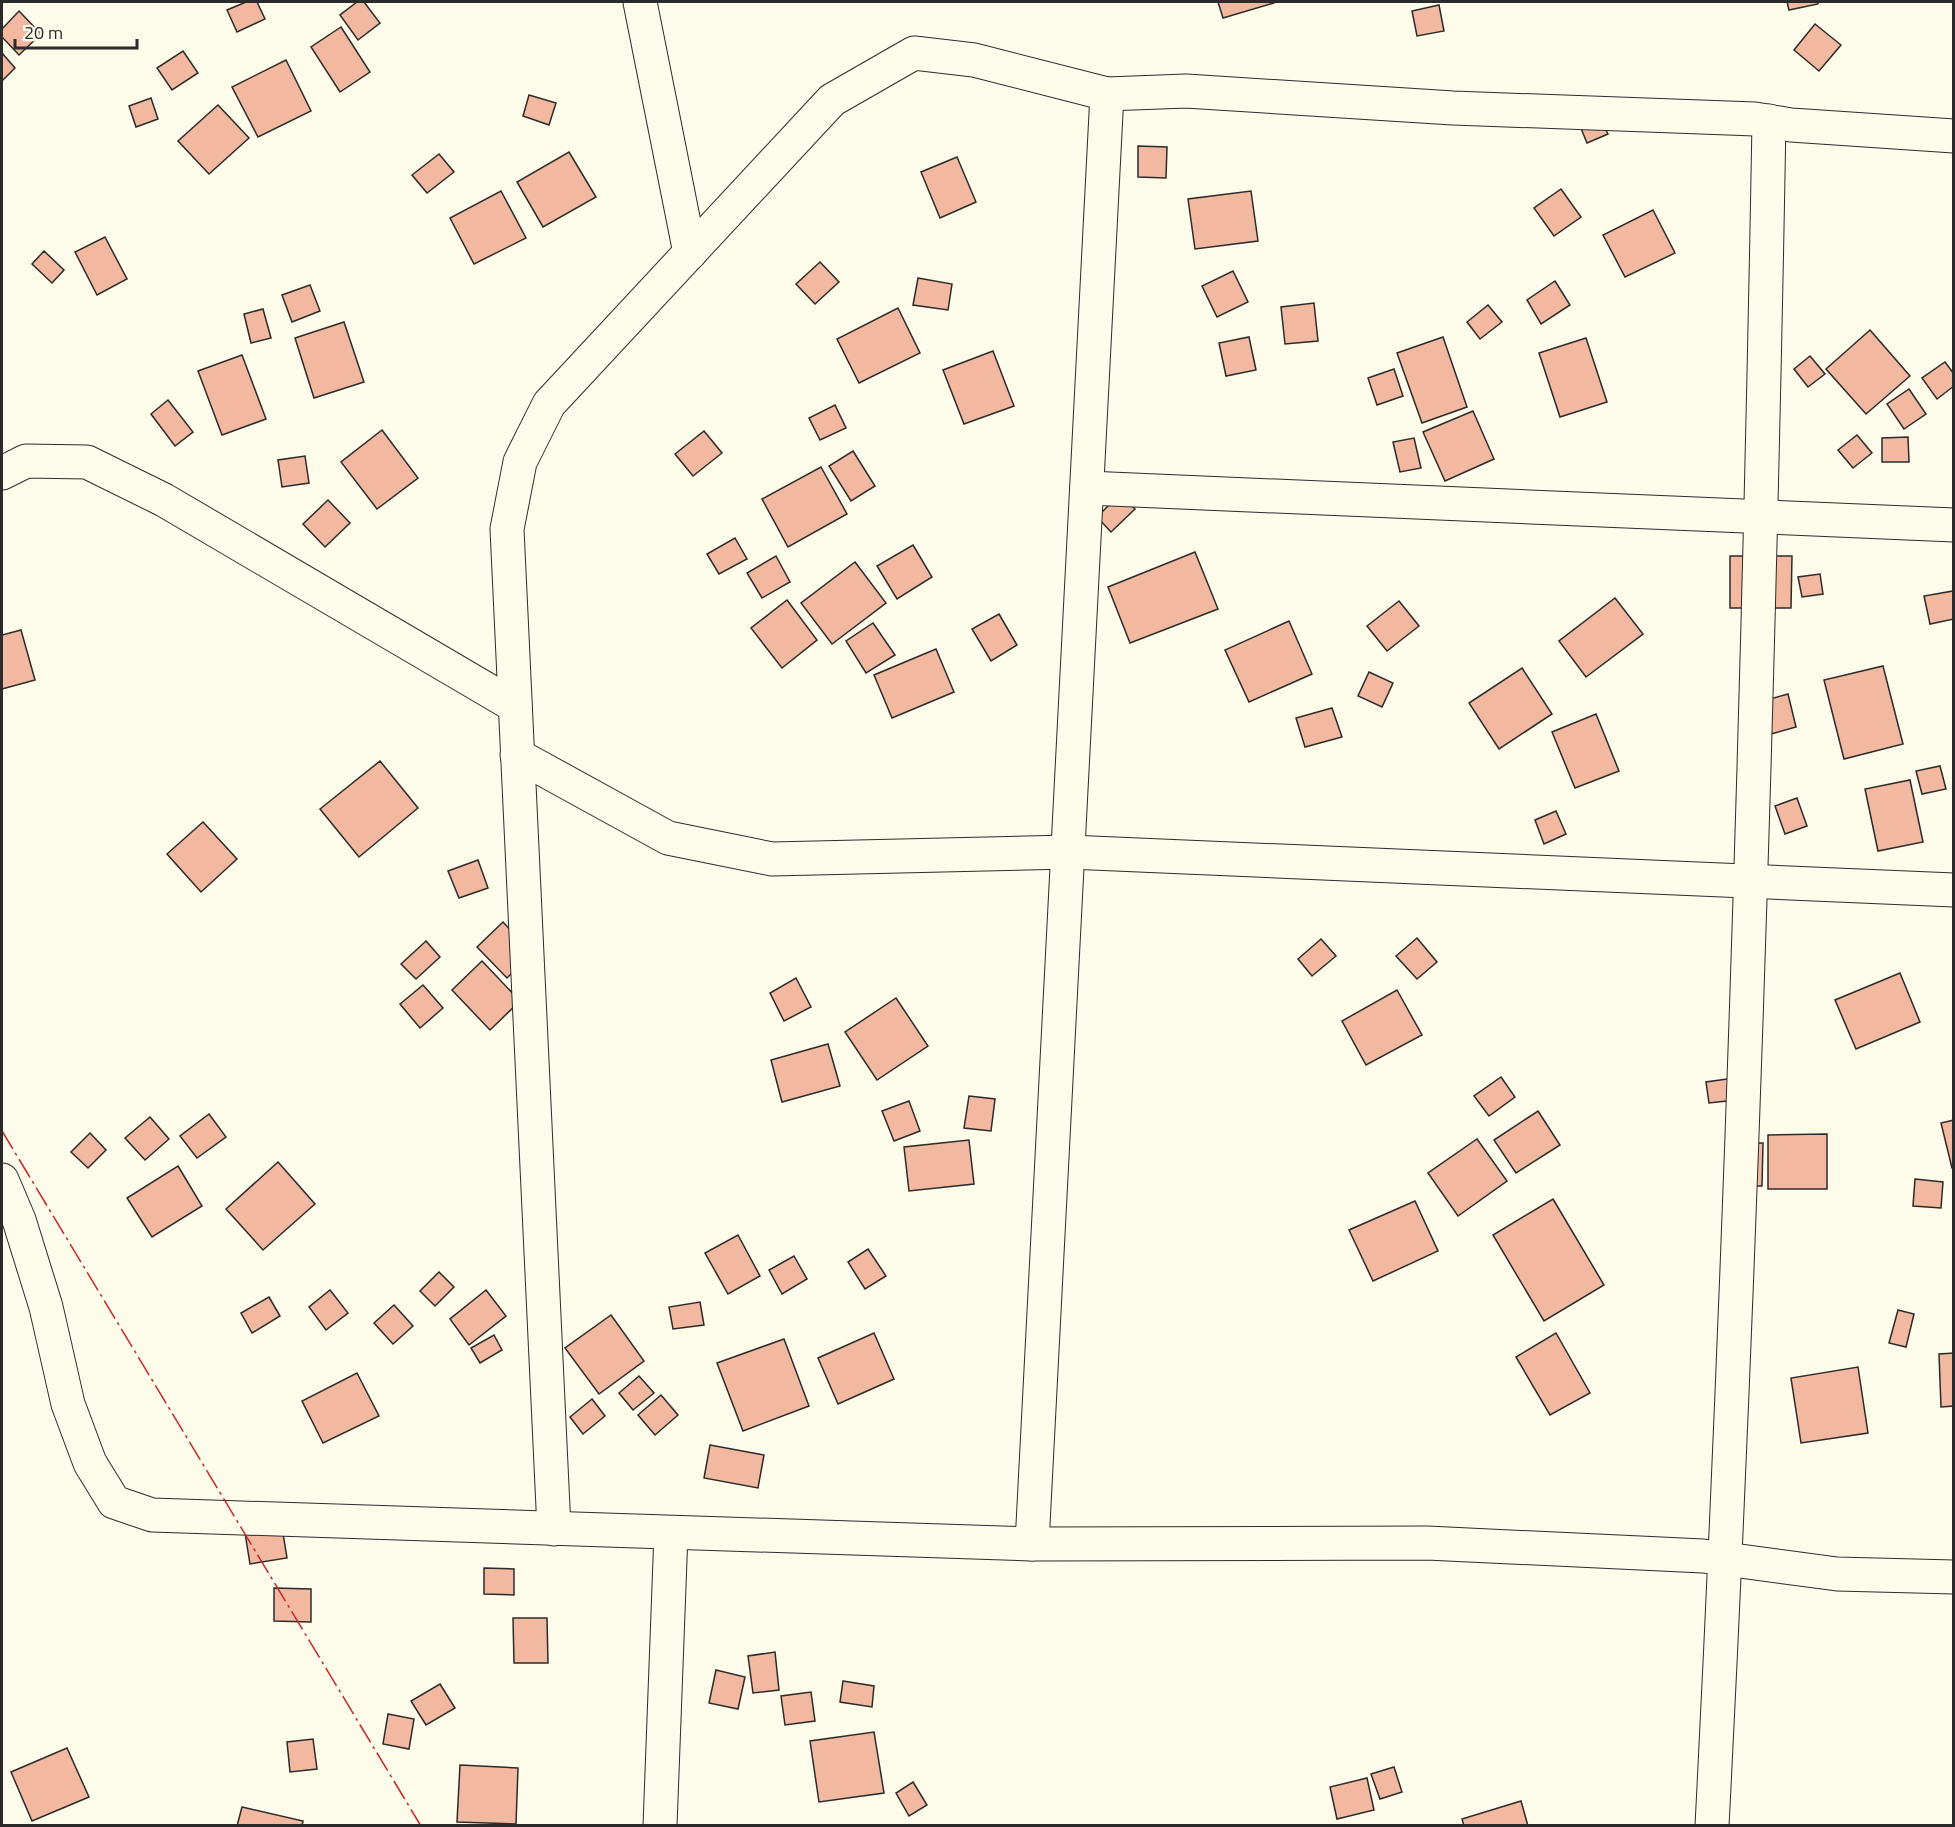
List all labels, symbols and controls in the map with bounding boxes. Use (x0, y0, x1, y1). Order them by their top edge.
scale bar (15, 12, 136, 50)
text: 20 m (24, 19, 63, 46)

